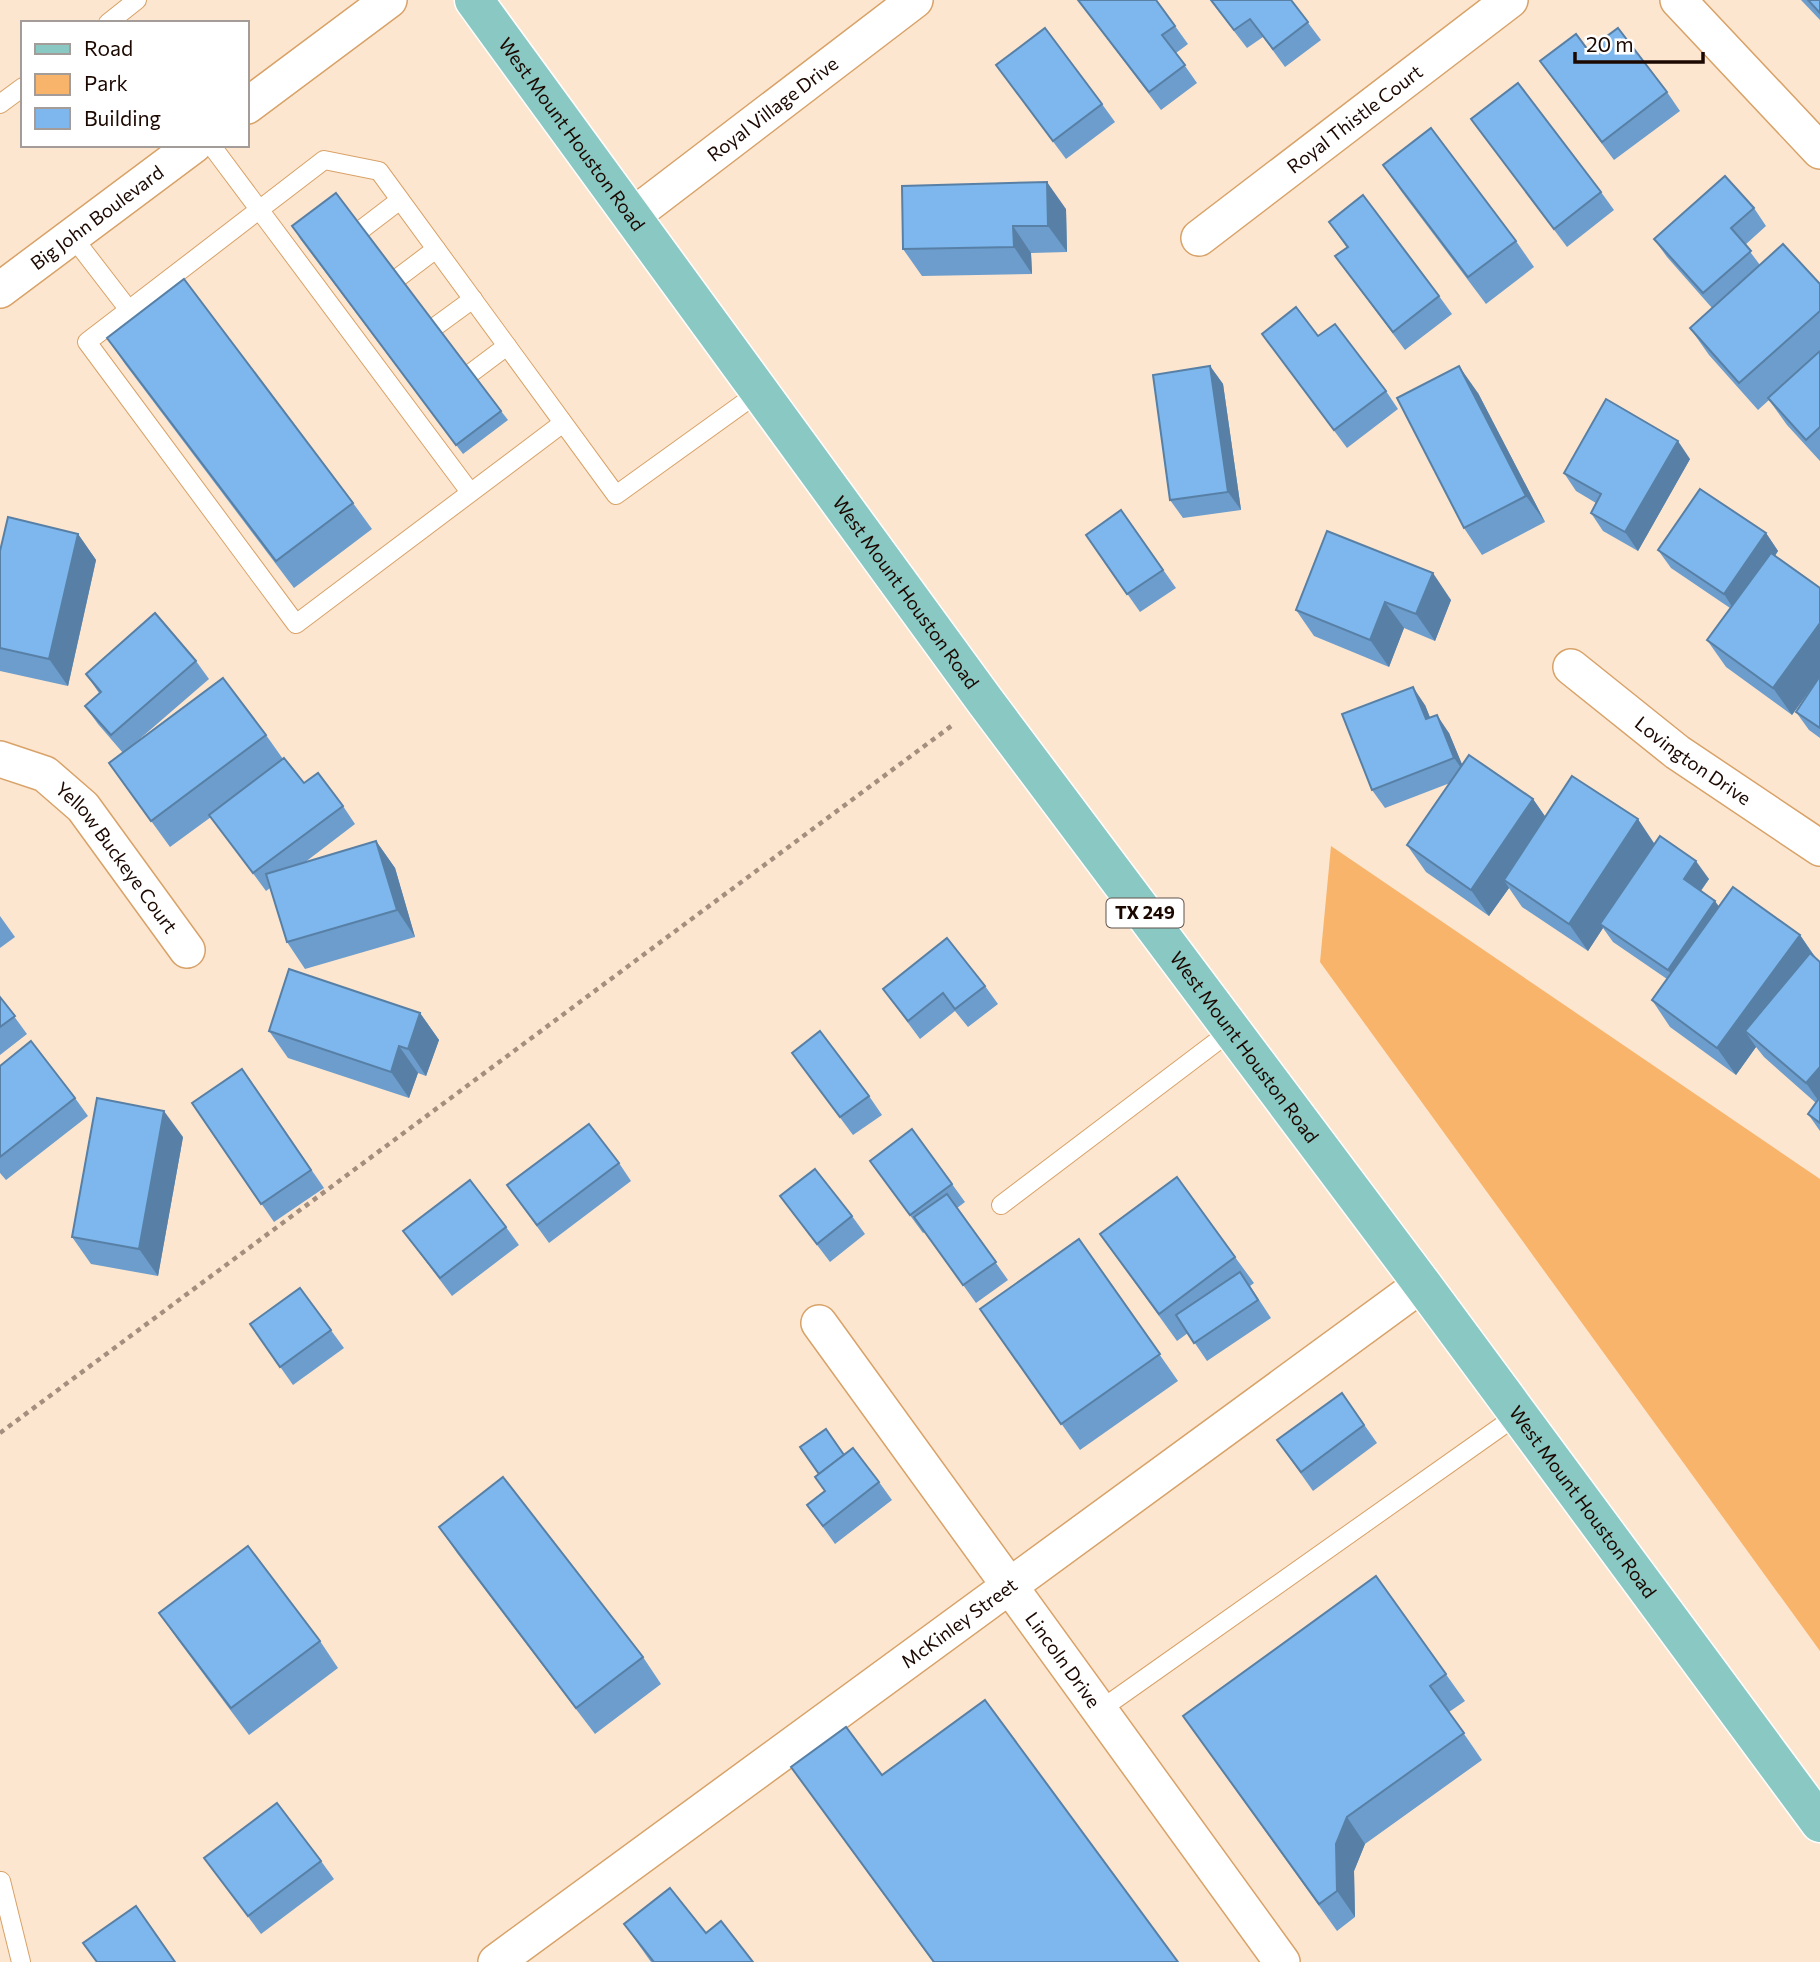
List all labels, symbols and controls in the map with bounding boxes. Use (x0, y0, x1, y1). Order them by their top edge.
legend (21, 21, 248, 147)
scale bar (1575, 21, 1703, 65)
text: 20 m (1586, 31, 1634, 56)
street label: West Mount Houston Road (494, 33, 650, 235)
text: Road (84, 35, 133, 60)
street label: Royal Village Drive (702, 51, 842, 166)
street label: Royal Thistle Court (1282, 59, 1427, 178)
text: Park (84, 70, 128, 95)
text: Building (84, 105, 161, 130)
street label: Big John Boulevard (26, 160, 168, 274)
street label: West Mount Houston Road (828, 491, 984, 693)
street label: Lovington Drive (1631, 711, 1756, 809)
street label: Yellow Buckeye Court (51, 777, 183, 937)
road number: TX 249 (1106, 898, 1184, 928)
street label: West Mount Houston Road (1166, 947, 1324, 1147)
street label: West Mount Houston Road (1505, 1401, 1662, 1602)
street label: McKinley Street (896, 1572, 1021, 1673)
street label: Lincoln Drive (1021, 1607, 1106, 1712)

